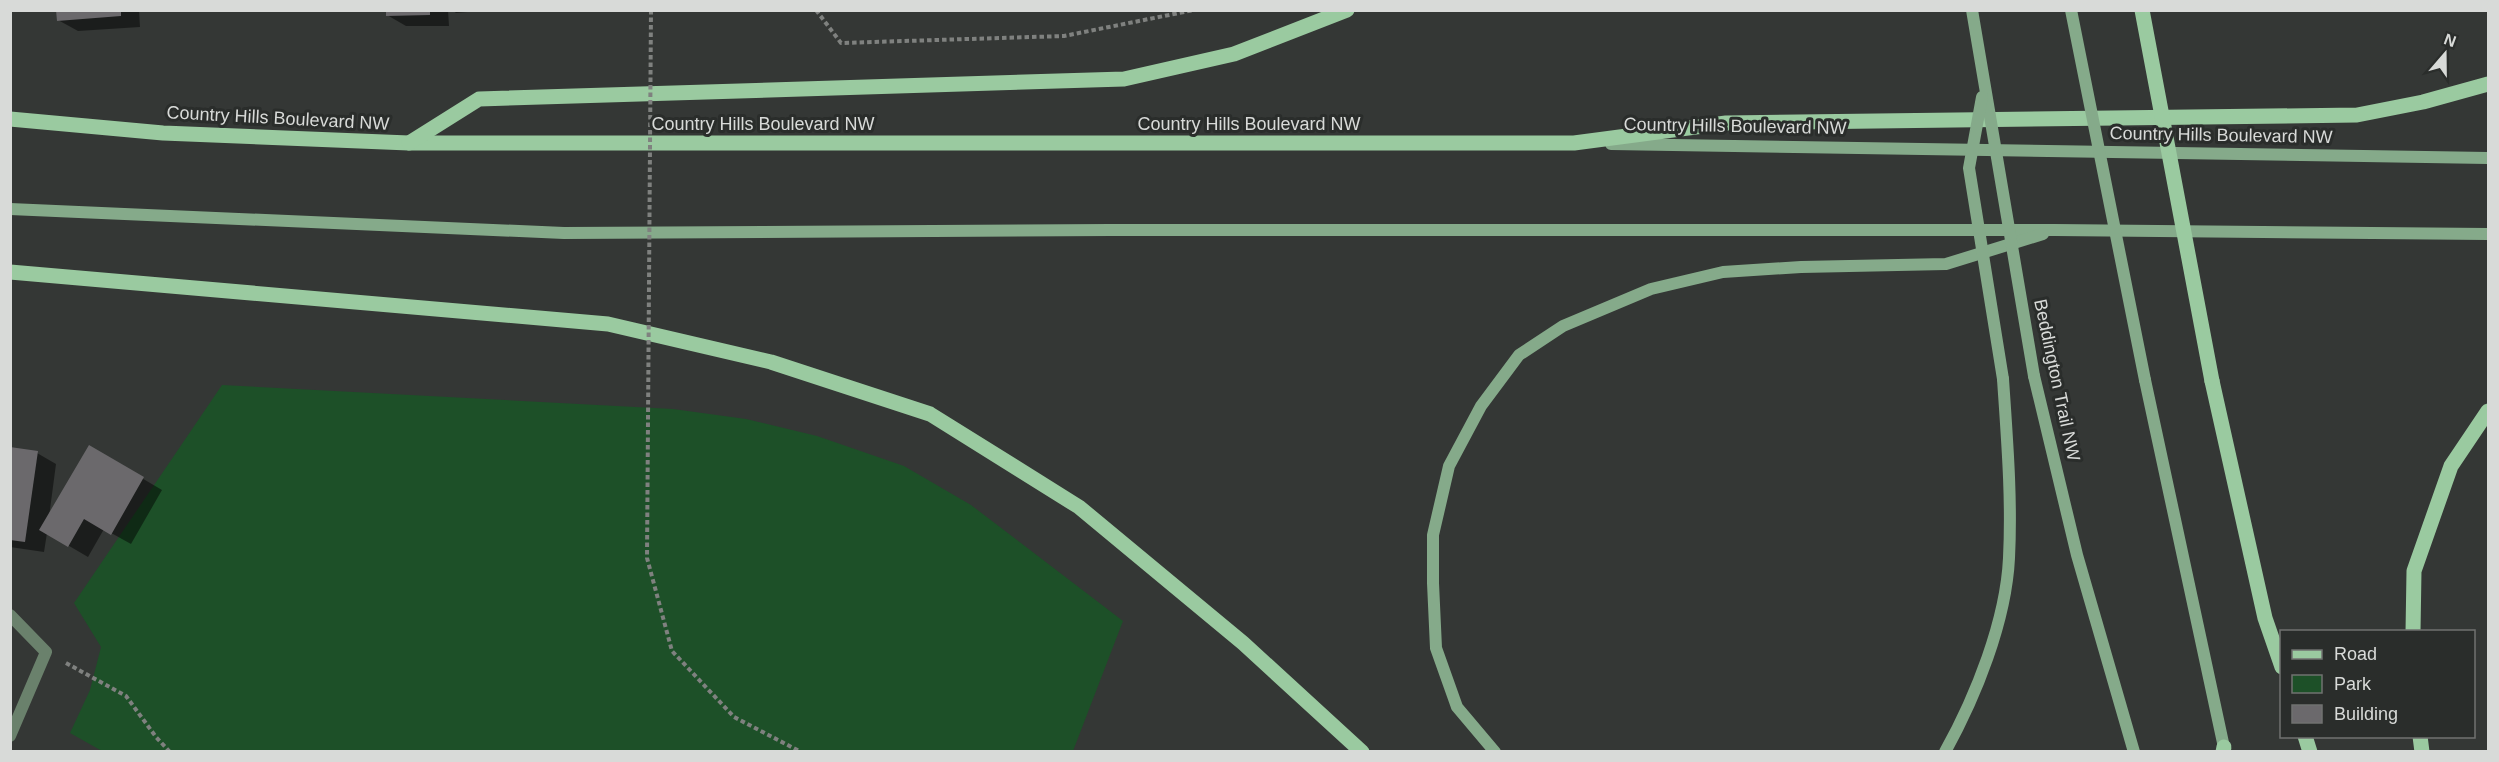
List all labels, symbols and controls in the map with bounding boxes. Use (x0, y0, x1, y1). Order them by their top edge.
north arrow (2415, 24, 2475, 84)
text: N (2442, 30, 2458, 50)
street label: Country Hills Boulevard NW (166, 102, 390, 134)
street label: Country Hills Boulevard NW (651, 114, 875, 134)
street label: Country Hills Boulevard NW (1137, 114, 1361, 134)
street label: Country Hills Boulevard NW (1623, 114, 1847, 138)
street label: Country Hills Boulevard NW (2109, 123, 2333, 147)
street label: Beddington Trail NW (2030, 297, 2084, 463)
legend (2280, 630, 2475, 738)
text: Road (2334, 644, 2377, 664)
text: Park (2334, 674, 2372, 694)
text: Building (2334, 704, 2398, 724)

